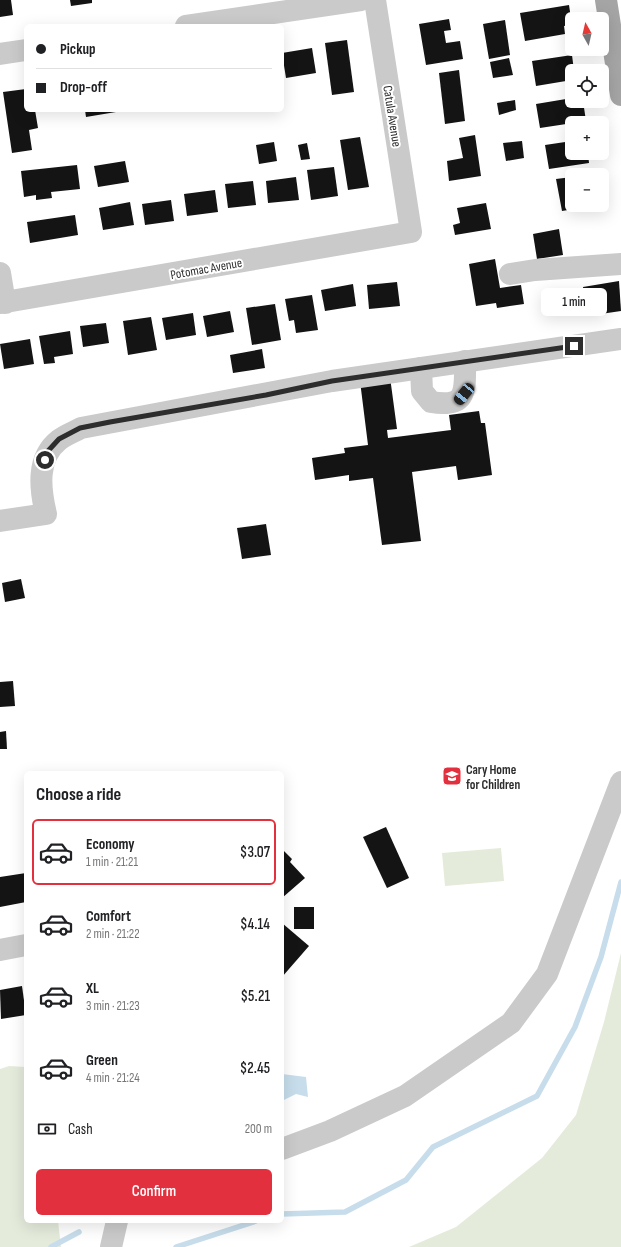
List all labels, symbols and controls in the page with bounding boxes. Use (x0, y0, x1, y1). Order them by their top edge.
north arrow (565, 12, 609, 56)
map controls (565, 12, 609, 212)
text: Pickup (60, 40, 96, 59)
button: locate (565, 64, 609, 108)
text: Drop-off (60, 78, 107, 97)
street label: Catula Avenue (379, 84, 405, 148)
button: + (565, 116, 609, 160)
button: − (565, 168, 609, 212)
street label: Potomac Avenue (169, 255, 243, 283)
callout: 1 min (541, 288, 607, 316)
text: 1 min (562, 294, 586, 310)
route end (565, 337, 583, 355)
car (452, 381, 476, 407)
route start (36, 451, 54, 469)
place label: Cary Home for Children (466, 762, 520, 793)
school or university icon: Cary Home for Children (441, 765, 463, 787)
text: Choose a ride (36, 784, 121, 805)
icon: car (38, 834, 74, 870)
text: Economy (86, 835, 135, 854)
text: $3.07 (240, 843, 270, 862)
text: 1 min · 21:21 (86, 854, 138, 870)
icon: car (38, 906, 74, 942)
text: Comfort (86, 907, 131, 926)
text: $4.14 (240, 915, 270, 934)
text: 2 min · 21:22 (86, 926, 140, 942)
icon: car (38, 978, 74, 1014)
text: XL (86, 979, 99, 998)
text: $5.21 (240, 987, 270, 1006)
text: 3 min · 21:23 (86, 998, 140, 1014)
icon: car (38, 1050, 74, 1086)
text: Green (86, 1051, 118, 1070)
text: $2.45 (240, 1059, 270, 1078)
text: 4 min · 21:24 (86, 1070, 140, 1086)
icon: cash (36, 1118, 58, 1140)
text: Cash (68, 1120, 93, 1139)
text: 200 m (245, 1121, 272, 1137)
button: Confirm (36, 1169, 272, 1215)

